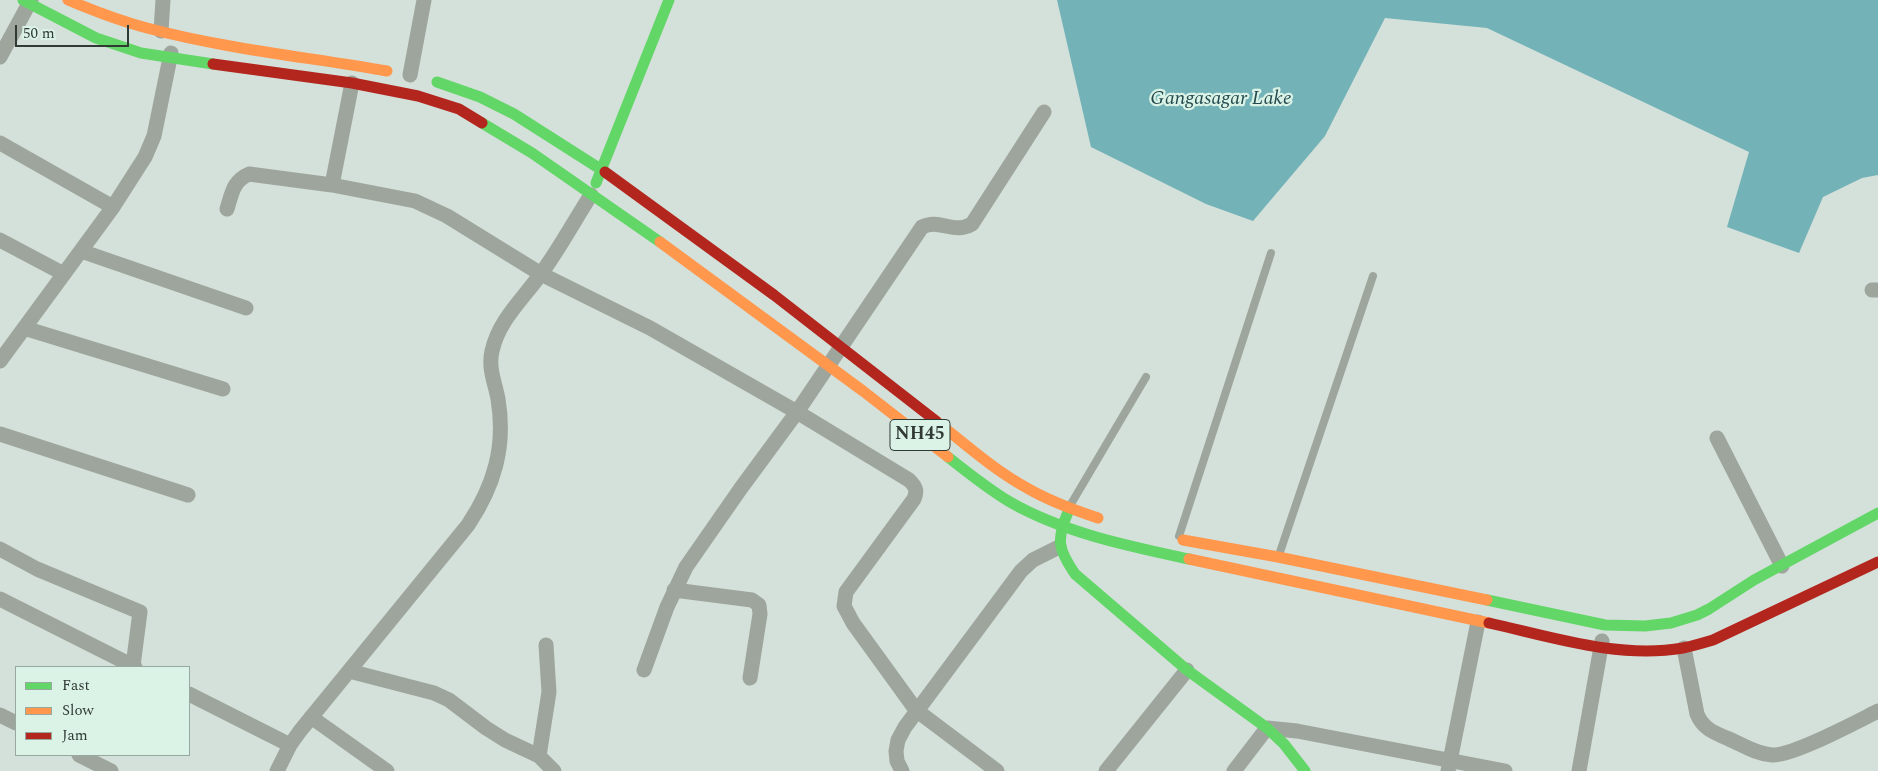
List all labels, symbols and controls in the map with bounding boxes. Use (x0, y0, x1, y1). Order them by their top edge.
scale bar (18, 15, 131, 47)
text: 50 m (23, 22, 55, 45)
water label: Gangasagar Lake (1150, 88, 1292, 112)
road number: NH45 (890, 420, 950, 450)
legend (15, 666, 190, 756)
text: Fast (62, 674, 90, 697)
text: Slow (62, 699, 94, 722)
text: Jam (62, 724, 88, 747)

